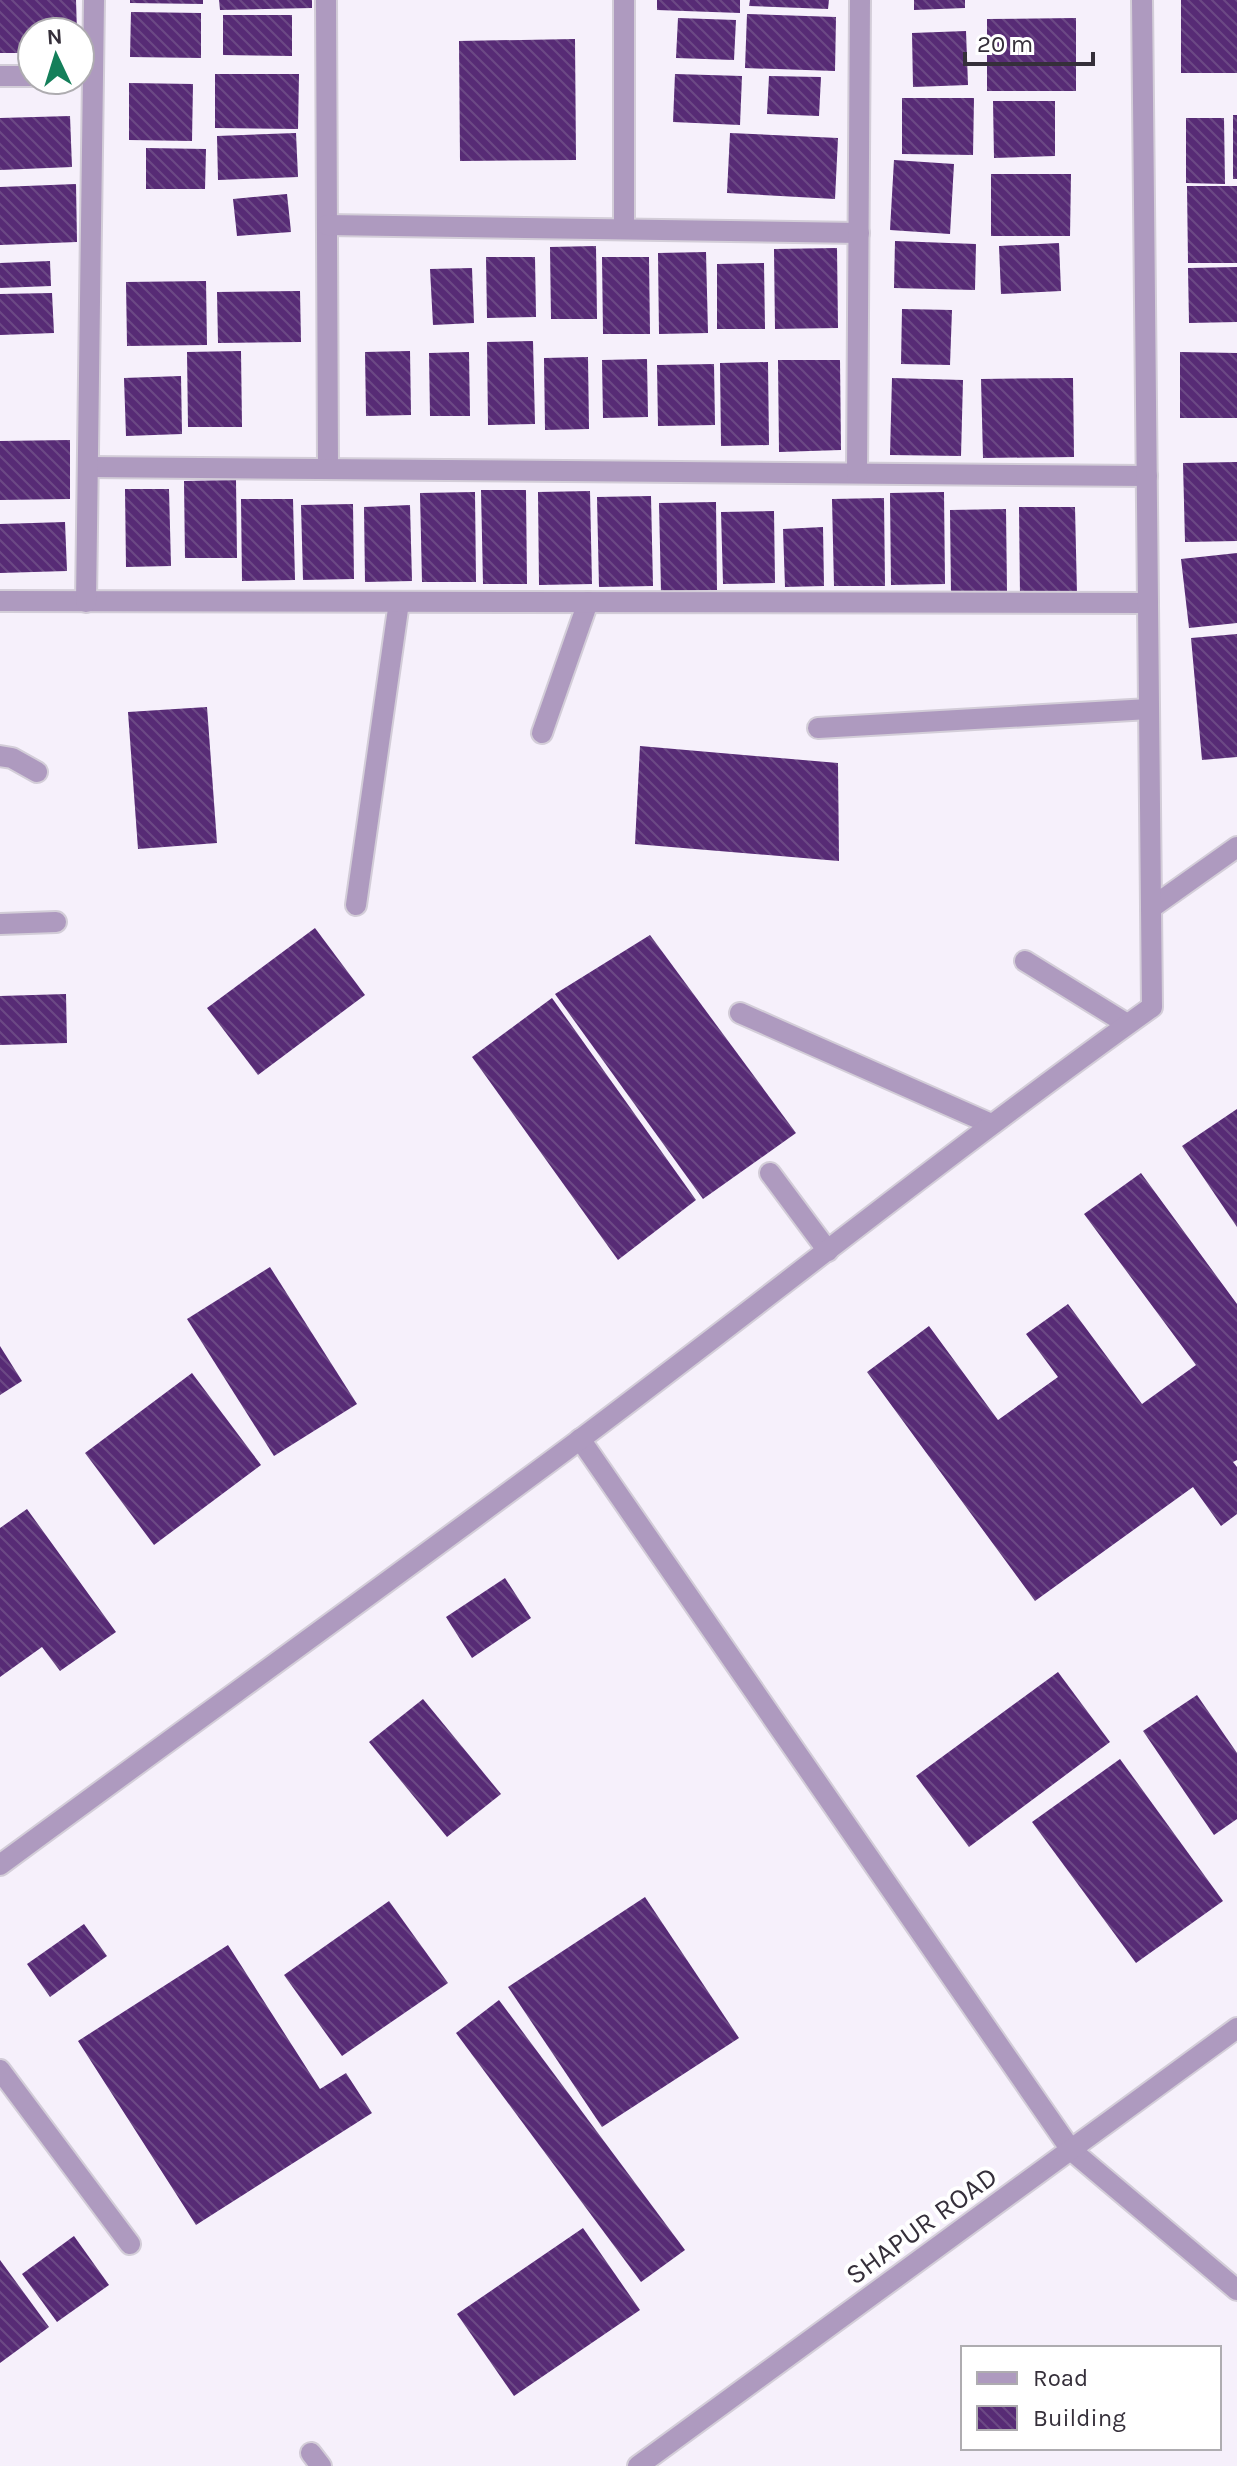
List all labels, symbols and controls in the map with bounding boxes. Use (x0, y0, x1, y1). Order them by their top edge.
north arrow (16, 16, 96, 96)
scale bar (965, 16, 1093, 66)
text: N (46, 24, 63, 51)
text: 20 m (977, 30, 1033, 58)
street label: SHAPUR ROAD (839, 2159, 1003, 2291)
legend (961, 2346, 1221, 2450)
text: Road (1033, 2364, 1088, 2392)
text: Building (1033, 2404, 1126, 2432)

